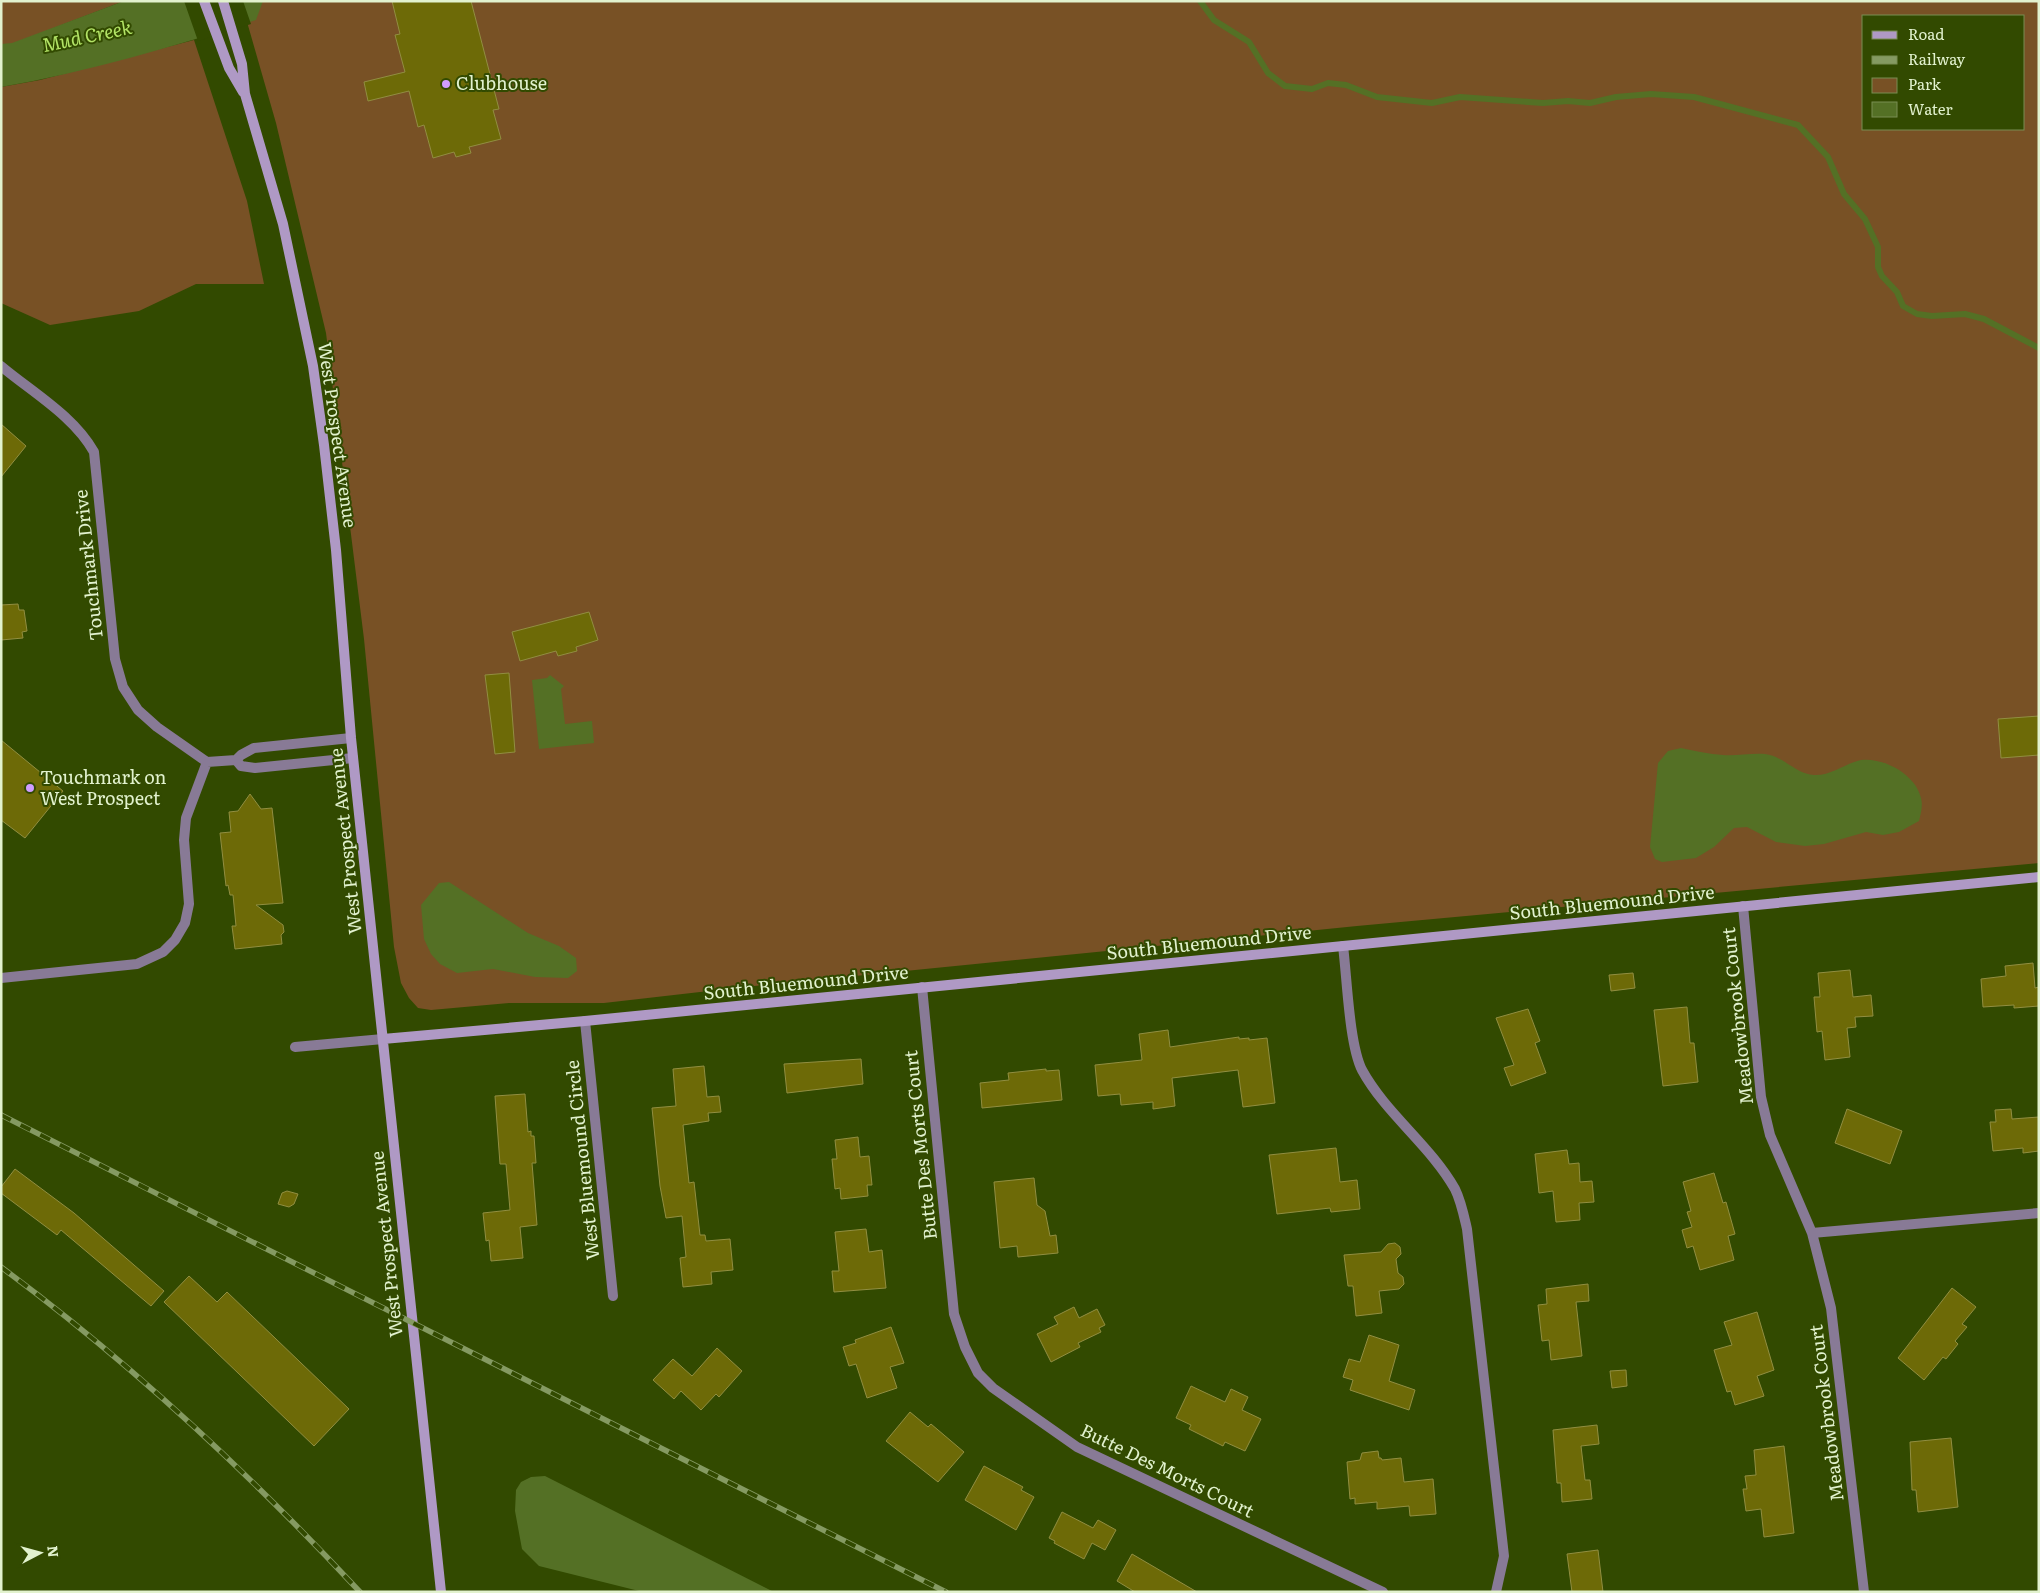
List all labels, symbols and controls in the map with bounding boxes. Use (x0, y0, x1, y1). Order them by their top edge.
water label: Mud Creek (39, 12, 135, 58)
legend (1862, 15, 2025, 130)
text: Road (1908, 22, 1944, 45)
text: Railway (1908, 47, 1966, 70)
place label: Clubhouse (456, 69, 547, 96)
text: Park (1908, 72, 1942, 95)
marker: Clubhouse (440, 78, 452, 90)
text: Water (1908, 97, 1953, 120)
street label: West Prospect Avenue (312, 340, 365, 529)
street label: Touchmark Drive (66, 488, 109, 642)
street label: West Prospect Avenue (321, 747, 368, 936)
place label: Touchmark on West Prospect (40, 763, 167, 811)
marker: Touchmark on West Prospect (24, 782, 36, 794)
street label: South Bluemound Drive (1508, 877, 1716, 926)
street label: South Bluemound Drive (1105, 917, 1313, 966)
street label: Meadowbrook Court (1714, 926, 1759, 1106)
street label: South Bluemound Drive (702, 957, 910, 1006)
street label: Butte Des Morts Court (896, 1048, 943, 1241)
street label: West Bluemound Circle (558, 1059, 605, 1261)
street label: West Prospect Avenue (362, 1150, 409, 1339)
street label: Meadowbrook Court (1801, 1322, 1850, 1503)
street label: Butte Des Morts Court (1076, 1416, 1260, 1524)
north arrow (15, 1528, 65, 1578)
text: N (43, 1545, 65, 1559)

